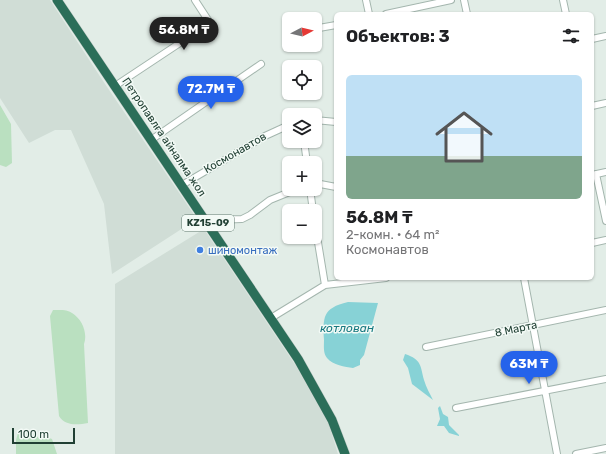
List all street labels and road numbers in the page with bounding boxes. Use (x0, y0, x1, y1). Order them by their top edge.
street label: Петропавлға айналма жол (119, 75, 209, 199)
street label: Космонавтов (201, 130, 269, 176)
road number: KZ15-09 (182, 215, 234, 231)
street label: 8 Марта (494, 318, 538, 340)

